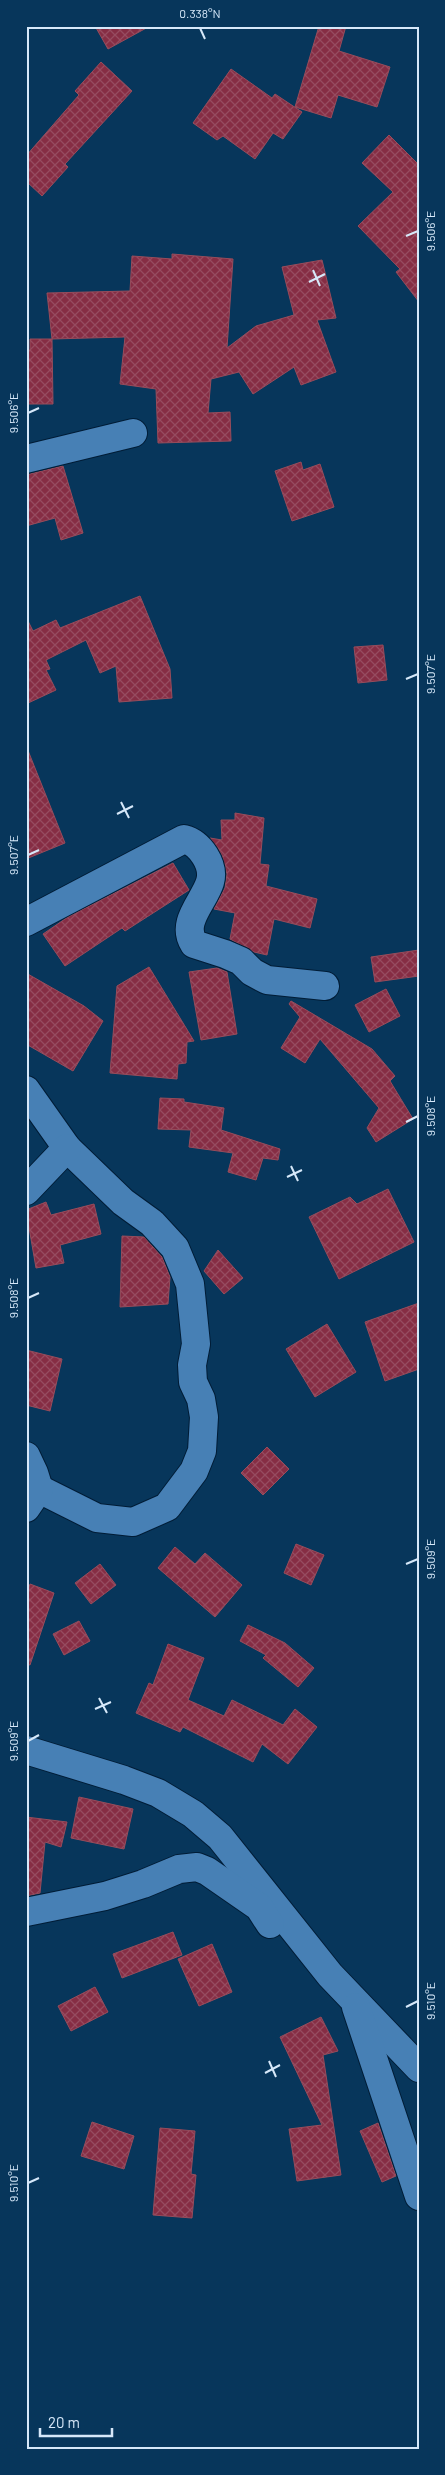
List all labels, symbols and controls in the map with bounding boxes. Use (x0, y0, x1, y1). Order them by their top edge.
text: 0.338°N (179, 6, 221, 20)
text: 9.506°E (423, 211, 437, 251)
text: 9.506°E (6, 393, 20, 433)
text: 9.507°E (423, 654, 437, 694)
text: 9.507°E (6, 835, 20, 875)
text: 9.508°E (423, 1096, 437, 1136)
text: 9.508°E (6, 1278, 20, 1318)
text: 9.509°E (423, 1539, 437, 1579)
text: 9.509°E (6, 1721, 20, 1761)
text: 9.510°E (423, 1982, 437, 2020)
text: 9.510°E (6, 2164, 20, 2202)
scale bar (40, 2405, 112, 2437)
text: 20 m (48, 2413, 80, 2431)

